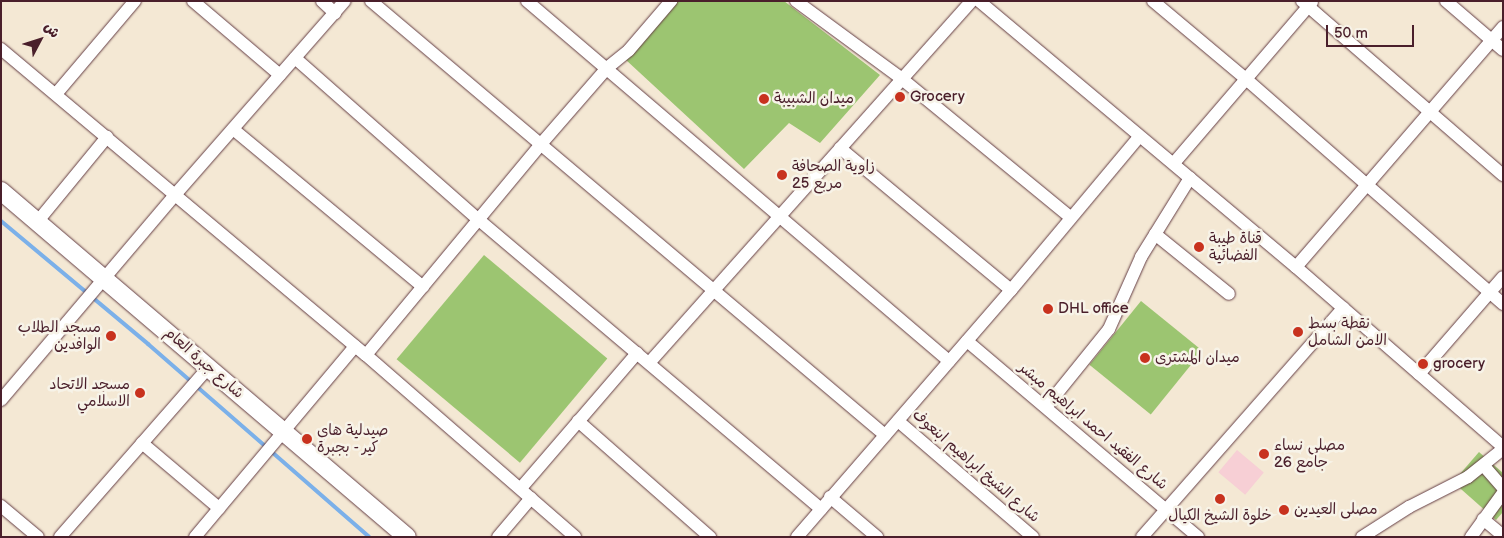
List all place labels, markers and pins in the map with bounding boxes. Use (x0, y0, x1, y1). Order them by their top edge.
place label: Grocery (910, 88, 965, 106)
place label: ميدان الشبيبة (774, 90, 854, 108)
marker: Grocery (894, 91, 906, 103)
marker: ميدان الشبيبة (758, 93, 770, 105)
place label: زاوية الصحافة مربع 25 (792, 157, 875, 192)
marker: زاوية الصحافة مربع 25 (776, 169, 788, 181)
place label: قناة طيبة الفضائية (1209, 229, 1262, 264)
marker: قناة طيبة الفضائية (1193, 241, 1205, 253)
place label: DHL office (1058, 300, 1129, 318)
marker: DHL office (1042, 303, 1054, 315)
place label: نقطة بسط الامن الشامل (1308, 314, 1387, 349)
place label: مسجد الطلاب الوافدين (18, 318, 101, 353)
marker: نقطة بسط الامن الشامل (1292, 326, 1304, 338)
marker: مسجد الطلاب الوافدين (105, 330, 117, 342)
place label: ميدان المشترى (1155, 349, 1240, 367)
marker: ميدان المشترى (1139, 352, 1151, 364)
place label: grocery (1433, 355, 1485, 373)
marker: grocery (1417, 358, 1429, 370)
place label: مسجد الاتحاد الاسلامي (49, 375, 130, 410)
marker: مسجد الاتحاد الاسلامي (134, 387, 146, 399)
place label: صيدلية هاي كير - بجبرة (317, 421, 388, 456)
marker: صيدلية هاي كير - بجبرة (301, 433, 313, 445)
place label: مصلى نساء جامع 26 (1274, 436, 1345, 471)
marker: مصلى نساء جامع 26 (1258, 448, 1270, 460)
marker: خلوة الشيخ الكيال (1214, 493, 1226, 505)
place label: مصلى العيدين (1294, 501, 1378, 519)
marker: مصلى العيدين (1278, 504, 1290, 516)
place label: خلوة الشيخ الكيال (1168, 507, 1272, 525)

